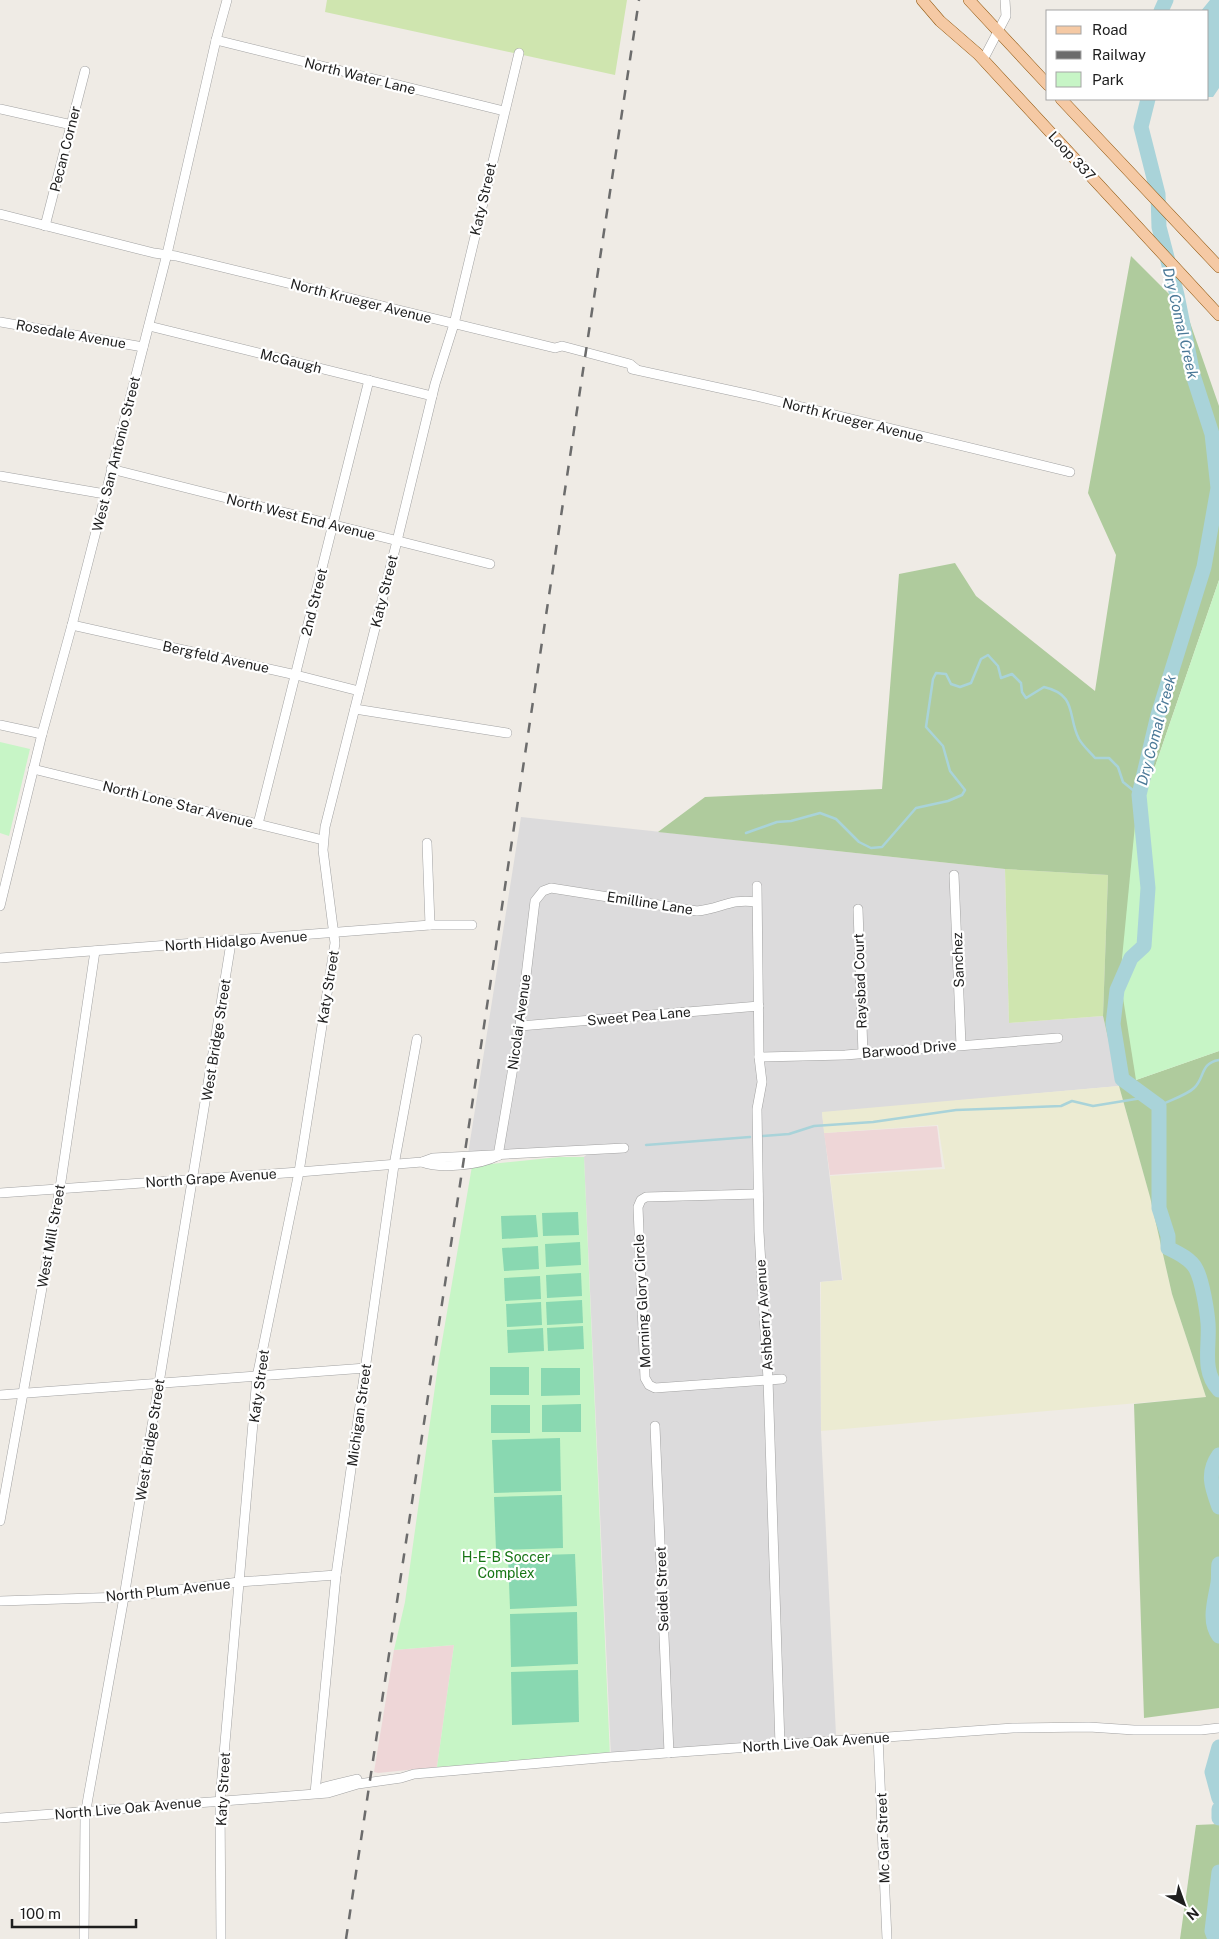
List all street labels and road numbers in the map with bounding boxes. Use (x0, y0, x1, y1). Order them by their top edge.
street label: North Water Lane (303, 54, 417, 98)
street label: Pecan Corner (47, 104, 83, 194)
street label: Loop 337 (1045, 128, 1099, 184)
street label: Katy Street (467, 161, 499, 237)
street label: North Krueger Avenue (289, 276, 433, 326)
street label: Rosedale Avenue (15, 316, 127, 352)
street label: McGaugh (259, 346, 323, 376)
street label: West San Antonio Street (89, 375, 143, 533)
street label: North Krueger Avenue (781, 395, 925, 445)
street label: North West End Avenue (225, 491, 377, 543)
street label: Katy Street (367, 553, 401, 629)
street label: 2nd Street (298, 567, 330, 637)
street label: Bergfeld Avenue (161, 638, 271, 676)
street label: North Lone Star Avenue (101, 778, 255, 831)
street label: Emilline Lane (606, 888, 694, 918)
street label: North Hidalgo Avenue (164, 928, 308, 954)
street label: Sanchez (949, 932, 967, 988)
street label: Raysbad Court (850, 933, 870, 1029)
street label: Katy Street (314, 949, 342, 1025)
street label: Nicolai Avenue (504, 973, 534, 1071)
street label: West Bridge Street (198, 978, 234, 1102)
street label: Sweet Pea Lane (586, 1003, 692, 1029)
street label: Barwood Drive (861, 1037, 957, 1061)
street label: North Grape Avenue (145, 1165, 277, 1191)
street label: West Mill Street (34, 1183, 68, 1289)
street label: Morning Glory Circle (631, 1234, 653, 1368)
street label: Ashberry Avenue (752, 1259, 776, 1371)
street label: Katy Street (246, 1348, 272, 1424)
street label: Michigan Street (344, 1363, 374, 1467)
street label: West Bridge Street (132, 1378, 168, 1502)
street label: Seidel Street (653, 1546, 671, 1632)
street label: North Plum Avenue (105, 1575, 231, 1605)
street label: North Live Oak Avenue (742, 1729, 890, 1755)
street label: Katy Street (213, 1752, 233, 1826)
street label: Mc Gar Street (873, 1792, 893, 1884)
street label: North Live Oak Avenue (54, 1794, 202, 1822)

